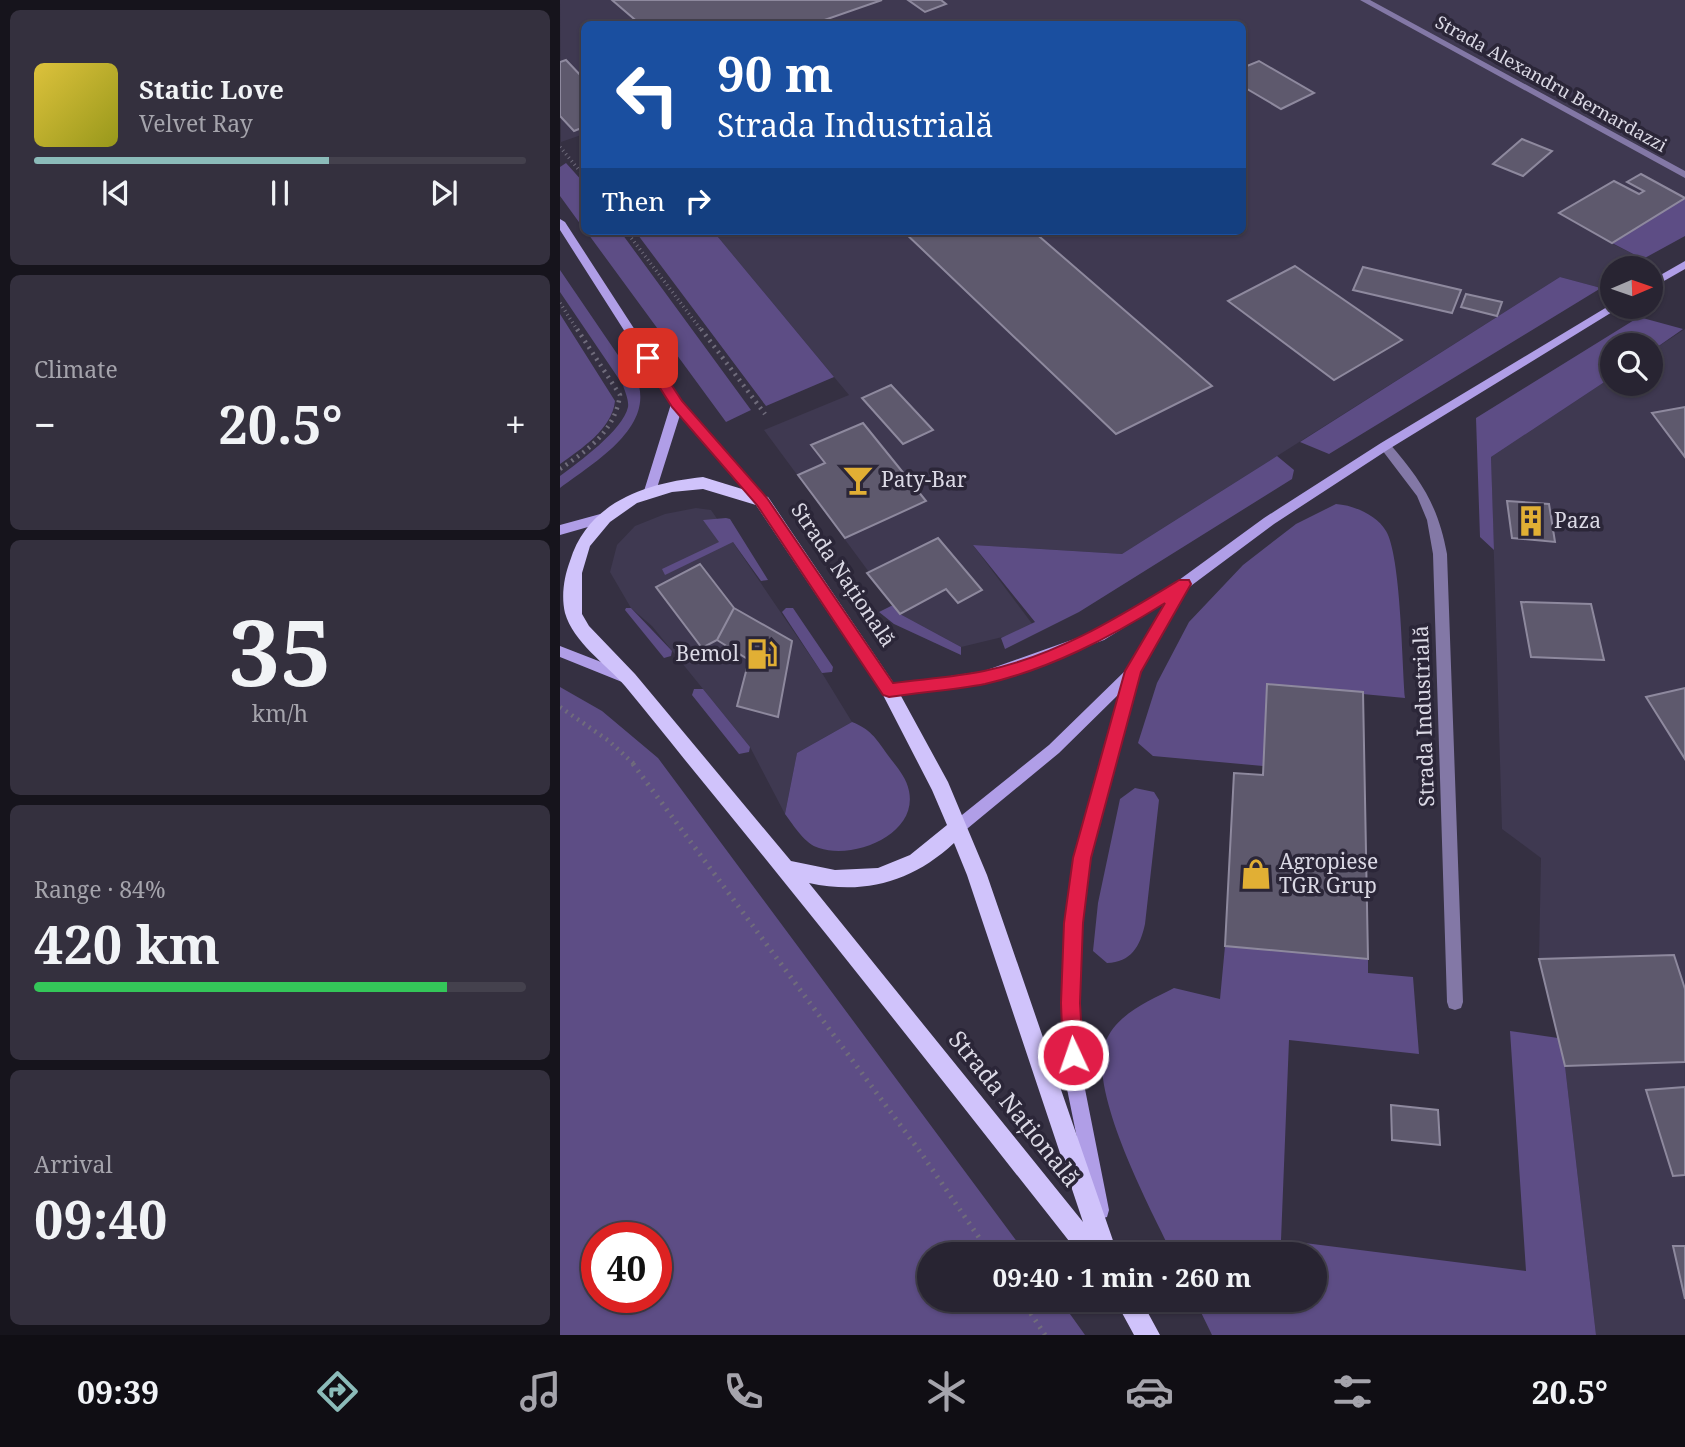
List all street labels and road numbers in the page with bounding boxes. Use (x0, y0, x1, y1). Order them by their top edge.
street label: Strada Alexandru Bernardazzi (1431, 9, 1672, 157)
street label: Strada Națională (785, 497, 902, 652)
street label: Strada Industrială (1406, 625, 1440, 807)
street label: Strada Națională (942, 1023, 1088, 1193)

